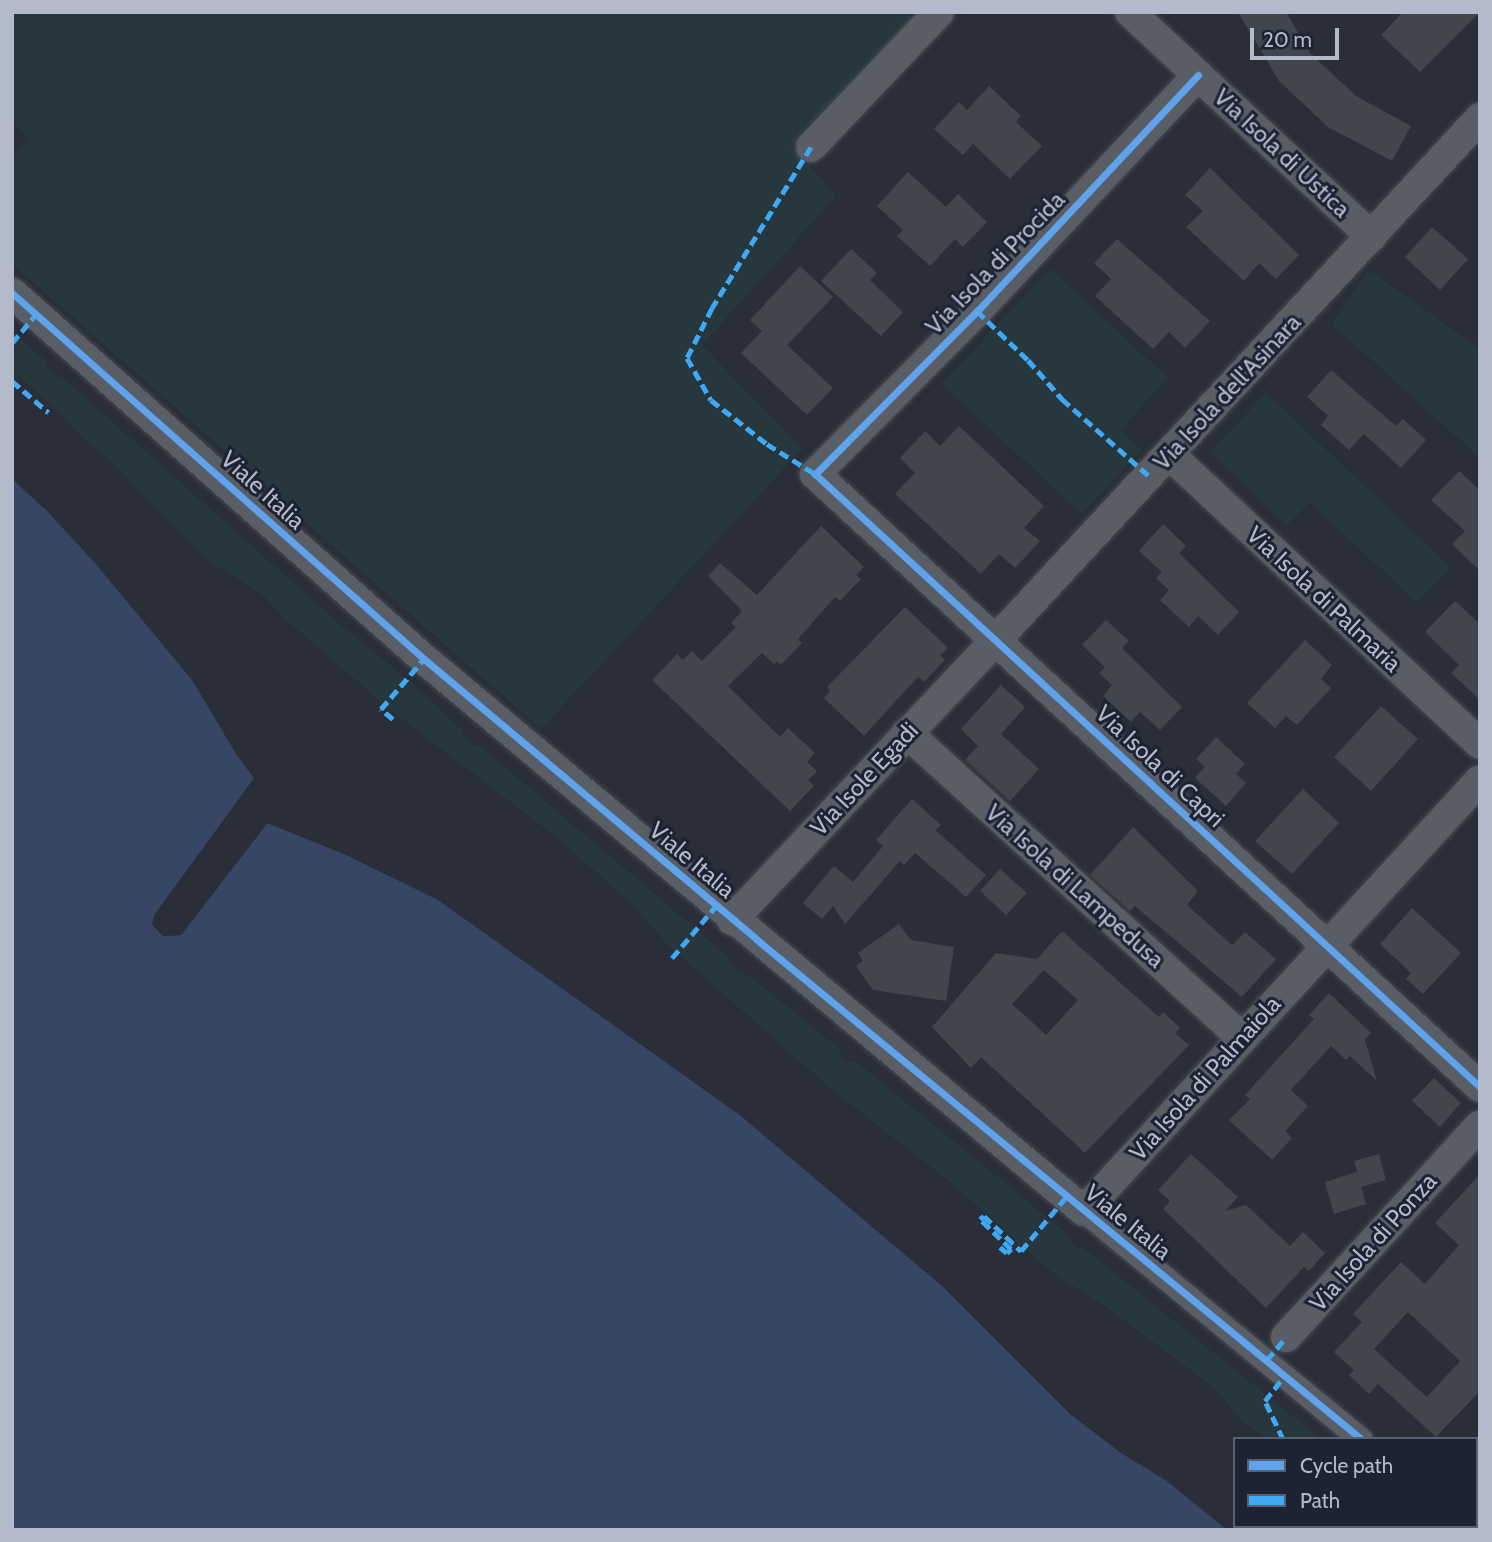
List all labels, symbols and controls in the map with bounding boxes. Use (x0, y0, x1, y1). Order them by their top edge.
scale bar (1254, 14, 1343, 58)
text: 20 m (1263, 27, 1312, 52)
street label: Via Isola di Ustica (1208, 83, 1356, 223)
street label: Via Isola di Procida (919, 185, 1071, 341)
street label: Via Isola dell'Asinara (1147, 308, 1307, 476)
street label: Viale Italia (215, 445, 311, 535)
street label: Via Isola di Palmaria (1241, 520, 1407, 678)
street label: Via Isola di Capri (1090, 699, 1230, 833)
street label: Via Isole Egadi (804, 716, 924, 842)
street label: Via Isola di Lampedusa (980, 798, 1170, 974)
street label: Viale Italia (643, 816, 741, 904)
street label: Via Isola di Palmaiola (1123, 990, 1287, 1166)
street label: Via Isola di Ponza (1303, 1167, 1443, 1317)
street label: Viale Italia (1079, 1178, 1177, 1266)
legend (1233, 1437, 1478, 1528)
text: Cycle path (1300, 1453, 1393, 1478)
text: Path (1300, 1488, 1340, 1513)

